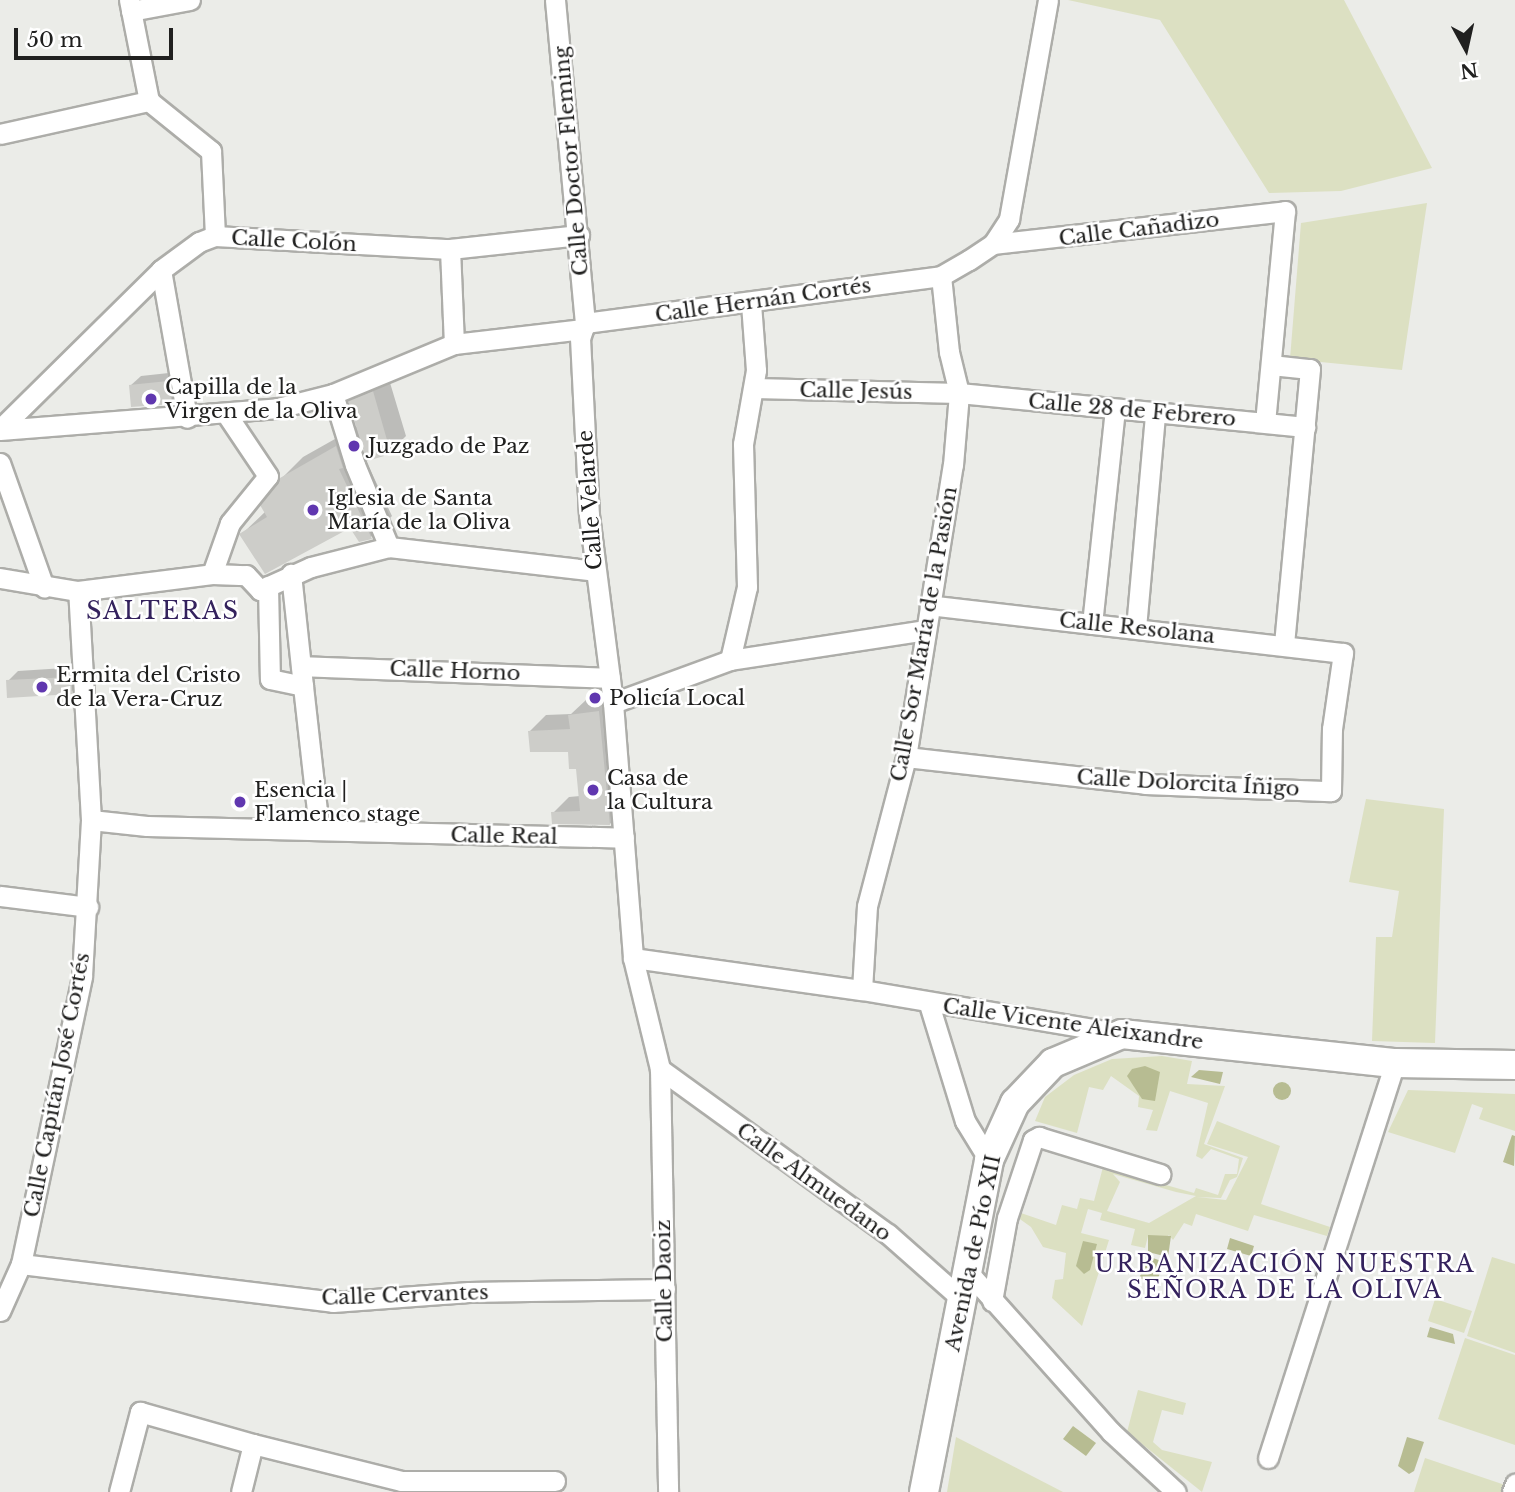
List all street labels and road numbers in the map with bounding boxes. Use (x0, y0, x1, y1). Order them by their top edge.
street label: Calle Doctor Fleming (548, 45, 594, 277)
street label: Calle Cañadizo (1057, 207, 1221, 251)
street label: Calle Colón (231, 225, 357, 257)
street label: Calle Hernán Cortés (653, 272, 873, 328)
street label: Calle Jesús (799, 377, 913, 405)
street label: Calle 28 de Febrero (1027, 388, 1237, 432)
street label: Calle Velarde (572, 429, 608, 571)
street label: Calle Sor María de la Pasión (886, 484, 962, 784)
street label: Calle Resolana (1058, 607, 1216, 649)
street label: Calle Horno (389, 656, 521, 686)
street label: Calle Dolorcita Íñigo (1076, 765, 1300, 801)
street label: Calle Real (450, 822, 558, 850)
street label: Calle Capitán José Cortés (19, 950, 95, 1220)
street label: Calle Vicente Aleixandre (940, 993, 1206, 1055)
street label: Calle Almuedano (731, 1117, 897, 1247)
street label: Avenida de Pío XII (940, 1152, 1006, 1354)
street label: Calle Daoiz (650, 1219, 678, 1343)
street label: Calle Cervantes (321, 1279, 489, 1311)

